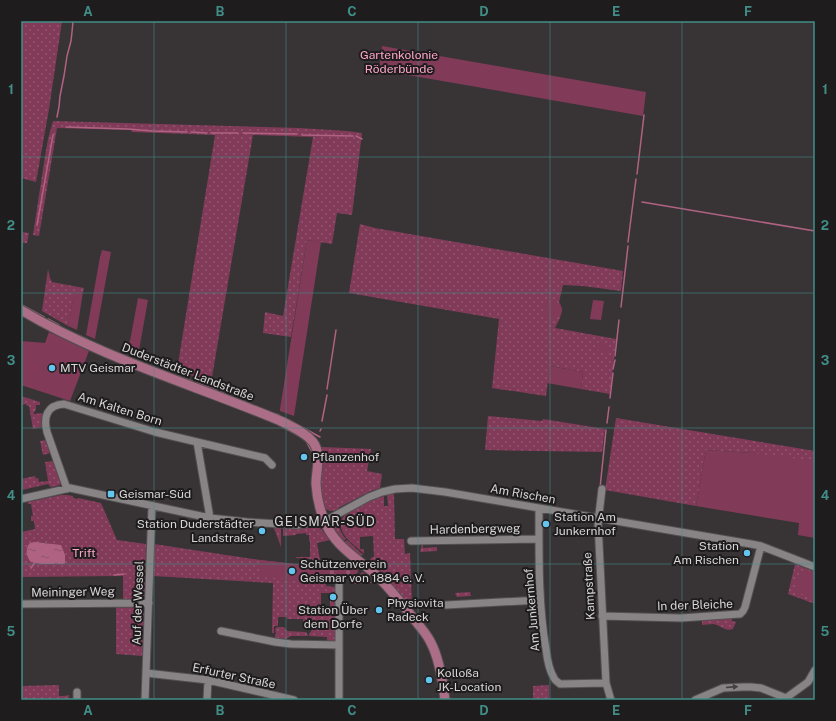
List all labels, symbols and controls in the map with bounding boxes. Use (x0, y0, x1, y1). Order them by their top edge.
text: A (83, 4, 93, 19)
text: B (216, 4, 225, 19)
text: C (347, 4, 357, 19)
text: D (479, 4, 489, 19)
text: E (612, 4, 620, 19)
text: F (744, 4, 752, 19)
park label: Gartenkolonie Röderbünde (360, 48, 438, 76)
text: 1 (8, 82, 14, 97)
text: 1 (822, 82, 828, 97)
text: 2 (7, 218, 15, 233)
text: 2 (821, 218, 829, 233)
street label: Duderstädter Landstraße (120, 340, 256, 404)
text: 3 (7, 353, 16, 368)
text: 3 (821, 353, 830, 368)
place label: MTV Geismar (60, 361, 136, 375)
marker: MTV Geismar (47, 363, 57, 373)
street label: Am Kalten Born (76, 390, 164, 428)
place label: Pflanzenhof (312, 450, 379, 464)
marker: Pflanzenhof (299, 452, 309, 462)
street label: Am Rischen (489, 481, 557, 507)
place label: Geismar-Süd (119, 487, 191, 501)
text: 4 (7, 488, 16, 503)
text: 4 (821, 488, 830, 503)
marker: Geismar-Süd (106, 489, 116, 499)
place label: Station Am Junkernhof (554, 510, 616, 538)
district label: GEISMAR-SÜD (274, 514, 376, 529)
place label: Station Duderstädter Landstraße (137, 517, 254, 545)
marker: Station Am Junkernhof (541, 519, 551, 529)
street label: Hardenbergweg (430, 521, 520, 537)
marker: Station Duderstädter Landstraße (257, 526, 267, 536)
place label: Station Am Rischen (673, 539, 739, 567)
park label: Trift (72, 546, 96, 560)
marker: Station Am Rischen (742, 548, 752, 558)
street label: Kampstraße (580, 552, 598, 620)
place label: Schützenverein Geismar von 1884 e. V. (300, 557, 425, 585)
street label: Auf der Wessel (130, 560, 146, 645)
marker: Schützenverein Geismar von 1884 e. V. (287, 566, 297, 576)
street label: Am Junkernhof (521, 568, 543, 652)
street label: Meininger Weg (31, 584, 115, 600)
marker: Station Über dem Dorfe (328, 592, 338, 602)
place label: Physiovita Radeck (387, 596, 444, 624)
street label: In der Bleiche (657, 597, 733, 613)
place label: Station Über dem Dorfe (298, 603, 368, 631)
marker: Physiovita Radeck (374, 605, 384, 615)
text: 5 (7, 624, 16, 639)
text: 5 (821, 624, 830, 639)
street label: Erfurter Straße (191, 660, 277, 692)
place label: Kolloßa JK-Location (437, 666, 501, 694)
marker: Kolloßa JK-Location (424, 675, 434, 685)
one-way arrow (726, 684, 738, 691)
text: A (83, 703, 93, 718)
text: B (216, 703, 225, 718)
text: C (347, 703, 357, 718)
text: D (479, 703, 489, 718)
text: E (612, 703, 620, 718)
text: F (744, 703, 752, 718)

